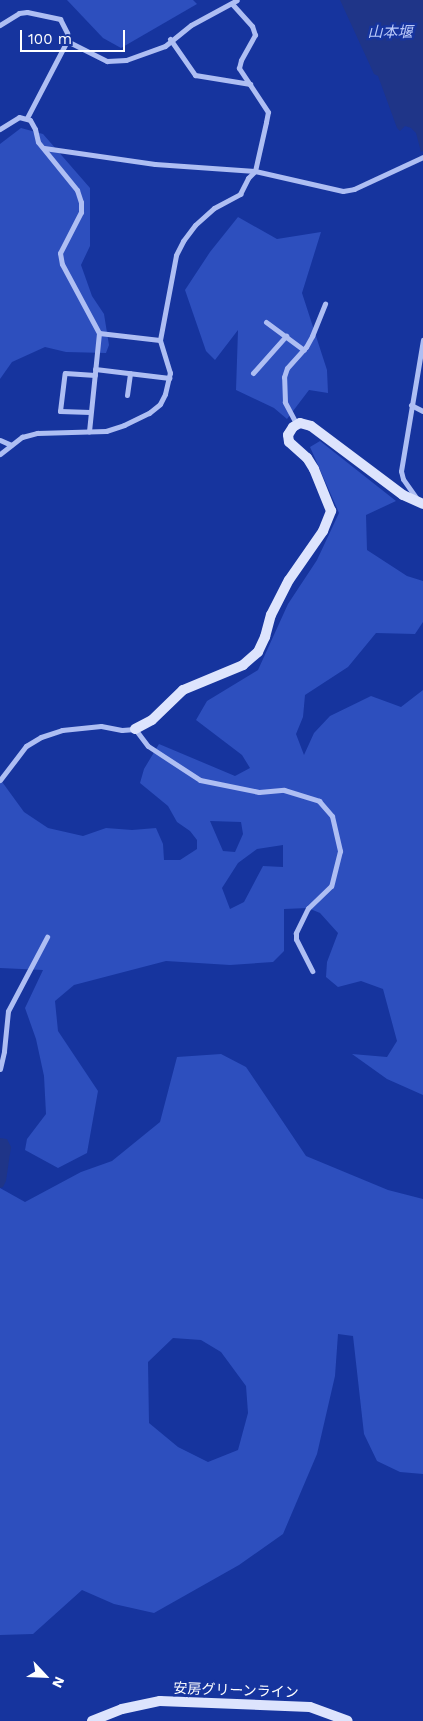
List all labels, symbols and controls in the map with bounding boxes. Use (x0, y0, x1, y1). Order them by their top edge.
scale bar (22, 20, 128, 52)
water label: 山本堰 (368, 24, 412, 42)
text: 100 m (28, 30, 72, 48)
north arrow (20, 1651, 70, 1701)
text: N (49, 1674, 68, 1690)
street label: 安房グリーンライン (173, 1679, 299, 1701)

